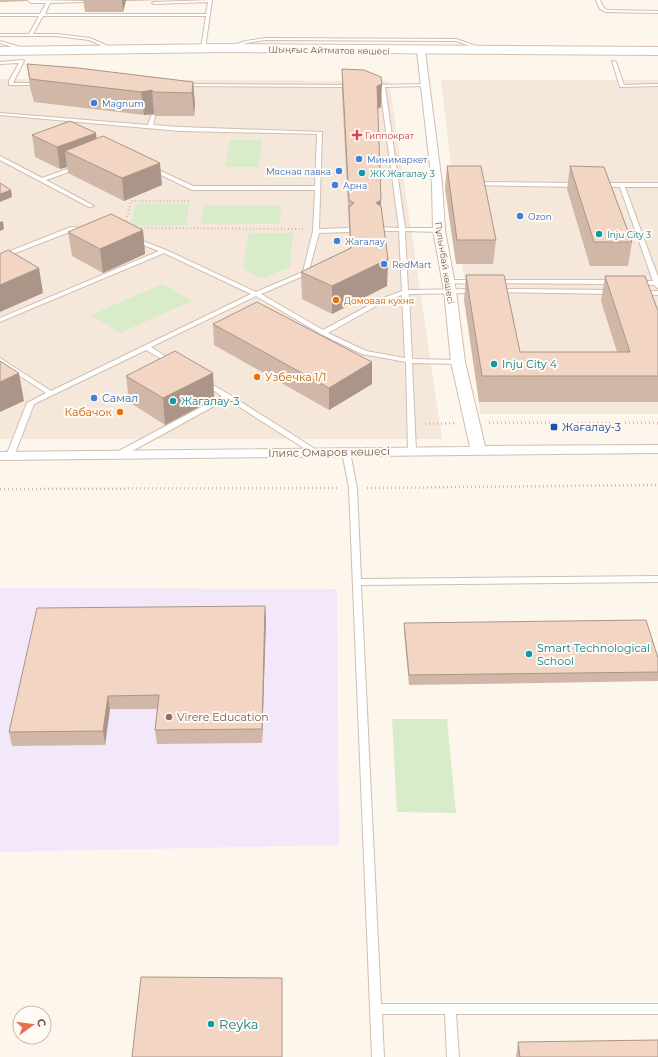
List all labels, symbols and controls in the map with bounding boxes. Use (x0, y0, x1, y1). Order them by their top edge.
street label: Шыңғыс Айтматов көшесі (268, 43, 390, 57)
marker: Magnum (89, 98, 99, 108)
place label: Magnum (102, 98, 144, 109)
marker: Гиппократ (352, 130, 362, 140)
place label: Гиппократ (365, 130, 415, 141)
marker: Минимаркет (354, 154, 364, 164)
place label: Минимаркет (367, 154, 428, 165)
place label: Мясная лавка (266, 166, 331, 177)
marker: Мясная лавка (334, 166, 344, 176)
marker: ЖК Жагалау 3 (357, 168, 367, 178)
place label: ЖК Жагалау 3 (370, 168, 435, 179)
marker: Арна (330, 180, 340, 190)
place label: Арна (343, 180, 367, 191)
marker: Ozon (515, 211, 525, 221)
place label: Ozon (528, 211, 552, 222)
street label: Пұлынбай көшесі (433, 221, 457, 305)
marker: Inju City 3 (594, 229, 604, 239)
place label: Inju City 3 (607, 229, 651, 240)
marker: Жагалау (332, 236, 342, 246)
place label: Жагалау (345, 236, 385, 247)
marker: RedMart (379, 259, 389, 269)
place label: RedMart (392, 259, 432, 270)
marker: Домовая кухня (331, 295, 341, 305)
place label: Домовая кухня (344, 295, 414, 306)
place label: Inju City 4 (502, 357, 558, 371)
marker: Inju City 4 (489, 359, 499, 369)
place label: Узбечка 1/1 (265, 370, 327, 384)
marker: Узбечка 1/1 (252, 372, 262, 382)
place label: Самал (102, 391, 138, 405)
marker: Самал (89, 393, 99, 403)
place label: Жагалау-3 (181, 394, 240, 408)
marker: Жагалау-3 (168, 396, 178, 406)
place label: Кабачок (64, 405, 113, 419)
marker: Кабачок (115, 407, 125, 417)
place label: Жағалау-3 (562, 420, 621, 434)
marker: Жағалау-3 (549, 422, 559, 432)
street label: Ілияс Омаров көшесі (268, 444, 390, 460)
place label: Smart Technological School (537, 641, 650, 668)
marker: Smart Technological School (524, 649, 534, 659)
place label: Virere Education (177, 710, 269, 724)
marker: Virere Education (164, 712, 174, 722)
north arrow (12, 1005, 52, 1045)
place label: Reyka (219, 1016, 259, 1032)
text: С (34, 1017, 49, 1028)
marker: Reyka (206, 1019, 216, 1029)

